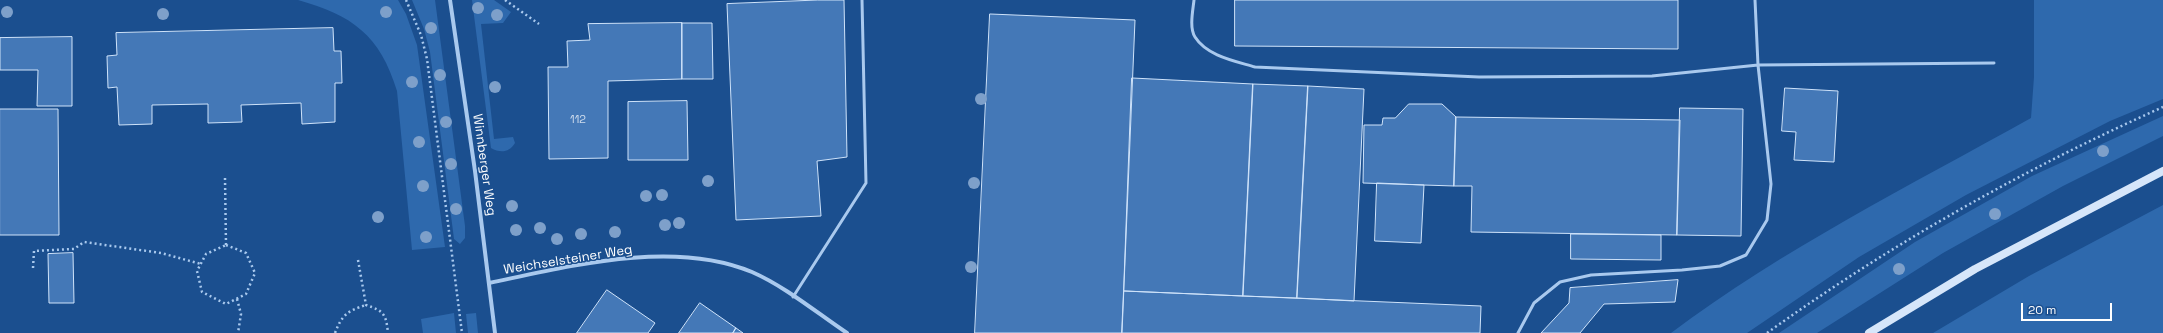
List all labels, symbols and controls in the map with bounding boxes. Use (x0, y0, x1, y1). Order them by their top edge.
street label: Winnberger Weg (469, 113, 499, 217)
house number: 112 (570, 113, 586, 127)
street label: Weichselsteiner Weg (503, 242, 633, 278)
scale bar (2023, 295, 2114, 321)
text: 20 m (2028, 302, 2056, 318)

